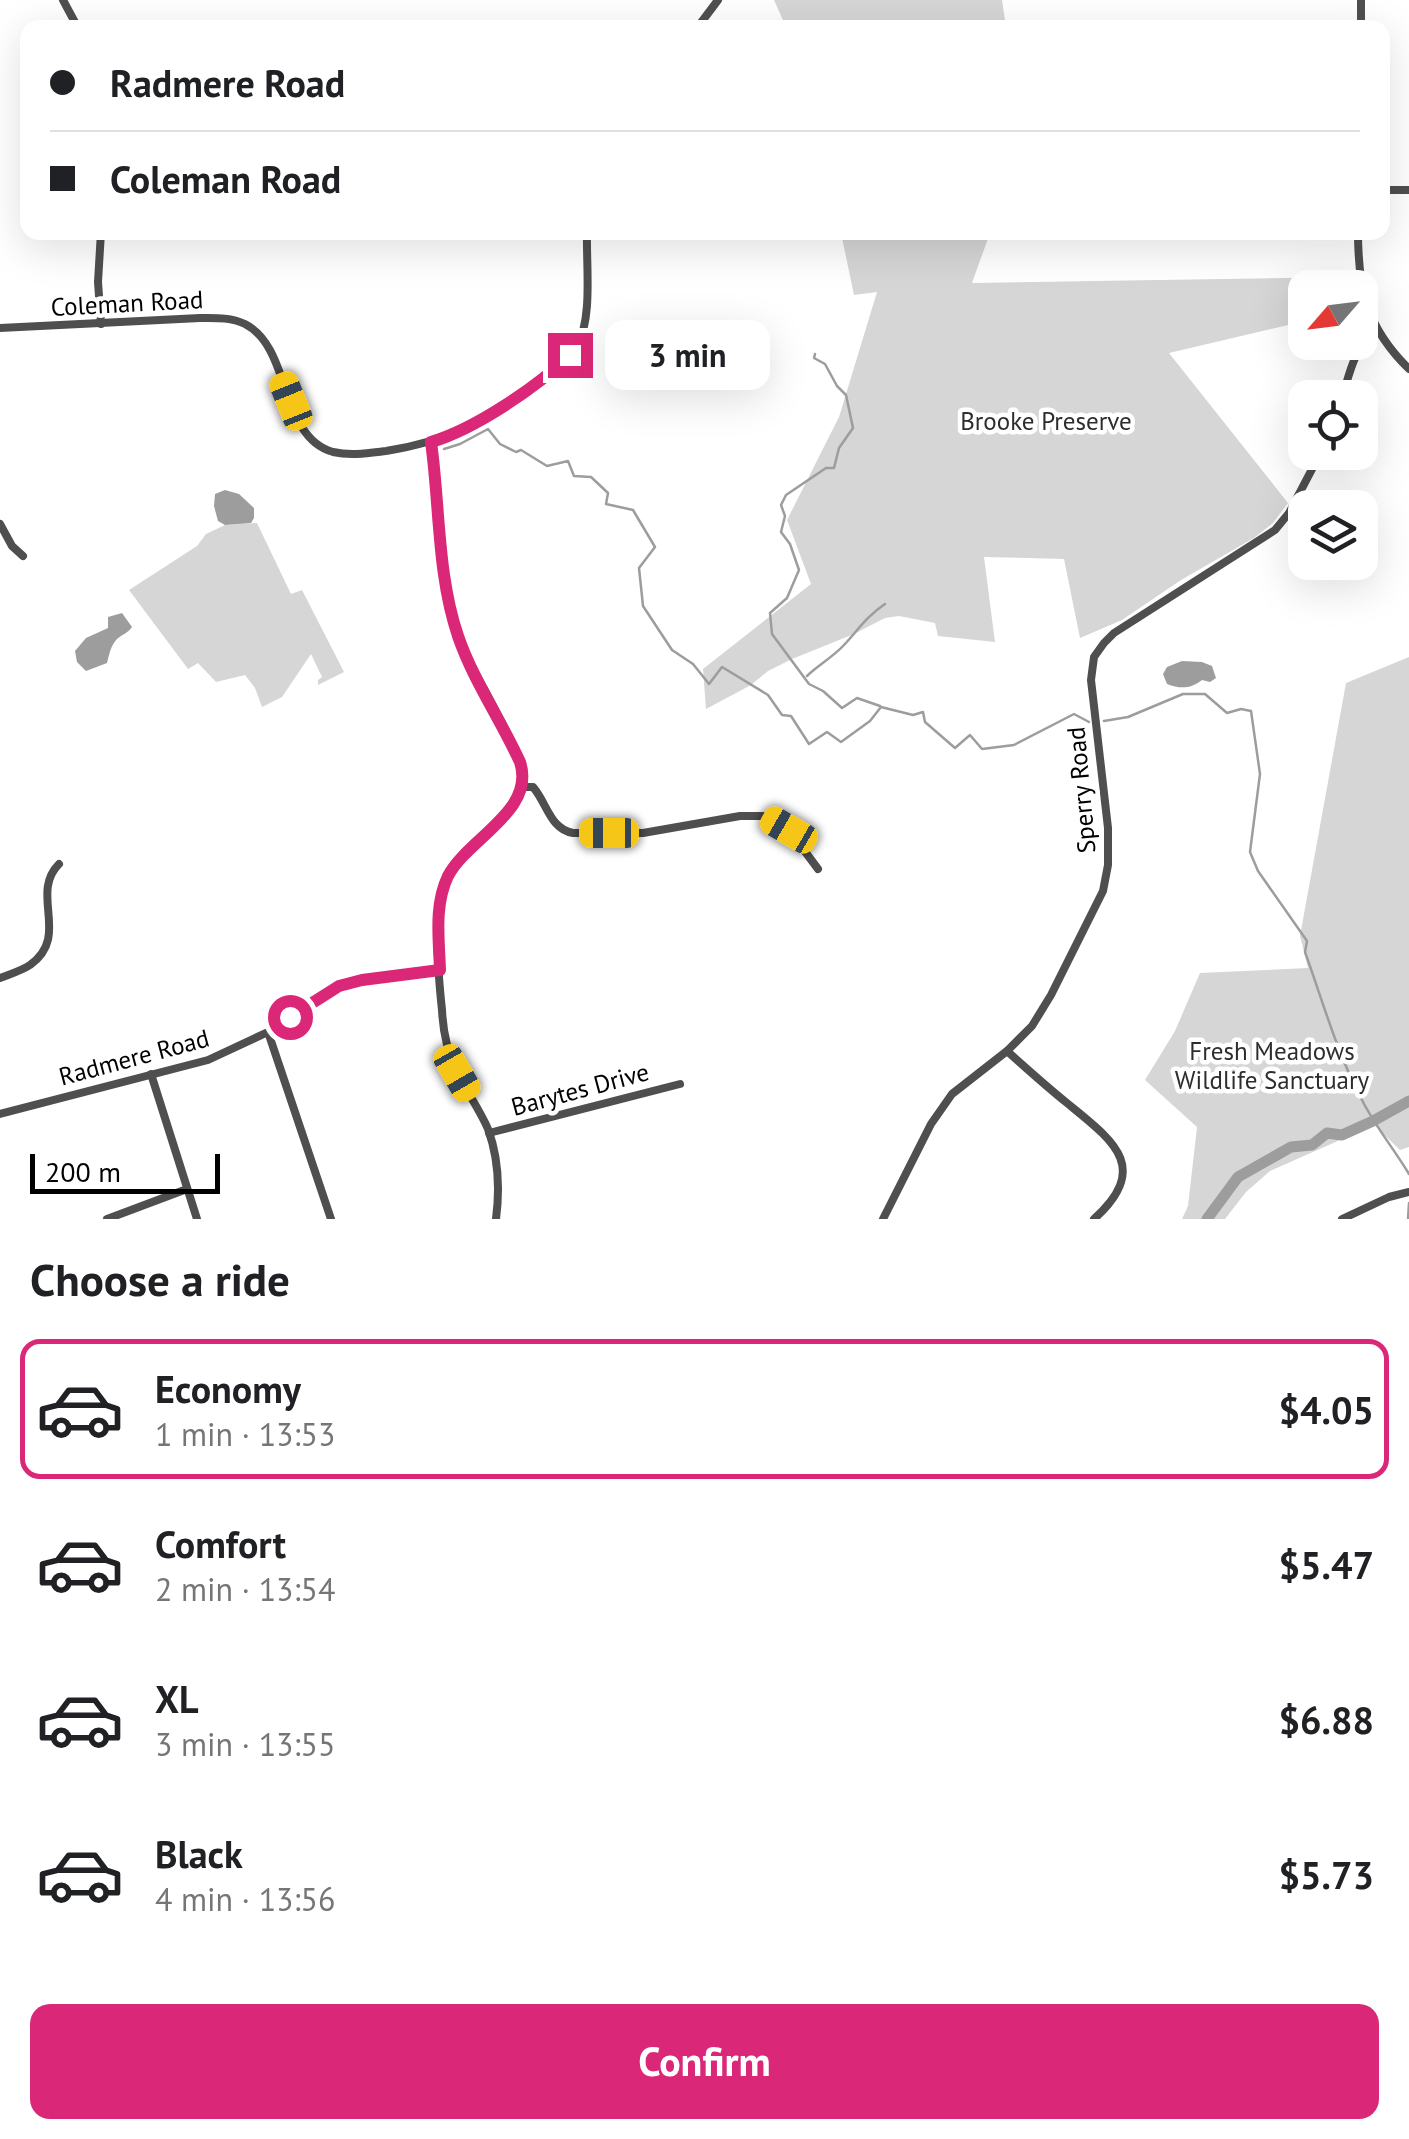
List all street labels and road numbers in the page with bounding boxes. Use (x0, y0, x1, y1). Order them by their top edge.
street label: Coleman Road (50, 283, 204, 323)
street label: Sperry Road (1060, 725, 1102, 855)
street label: Radmere Road (55, 1022, 213, 1092)
street label: Barytes Drive (508, 1055, 652, 1123)

